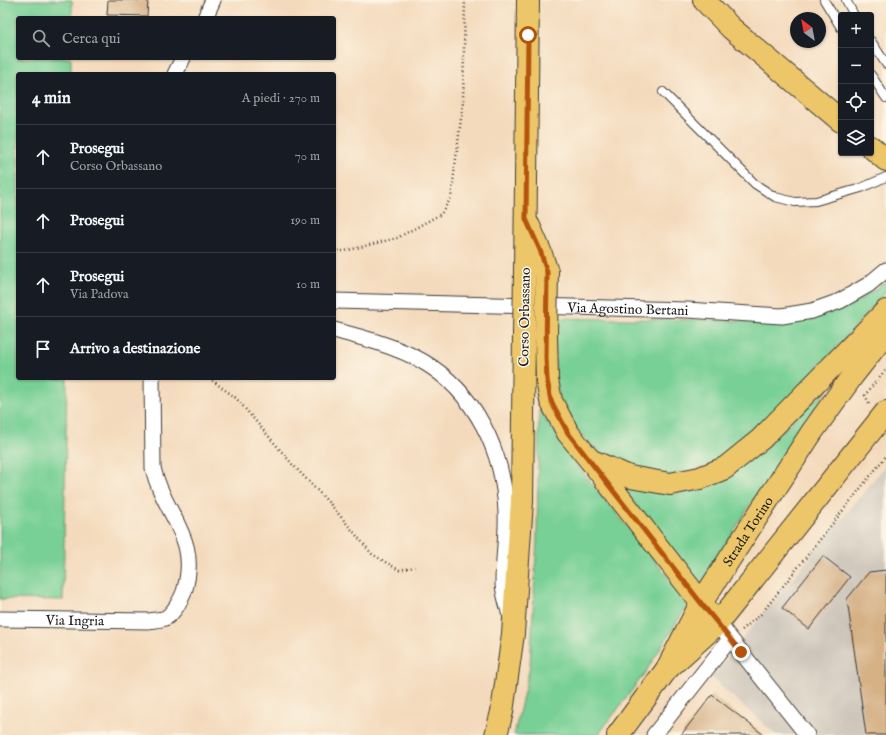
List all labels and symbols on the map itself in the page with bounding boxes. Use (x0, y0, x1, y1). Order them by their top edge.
north arrow (790, 12, 826, 48)
route start (519, 26, 537, 44)
street label: Corso Orbassano (515, 267, 535, 367)
street label: Via Agostino Bertani (566, 299, 689, 320)
street label: Strada Torino (719, 493, 778, 570)
street label: Via Ingria (45, 612, 105, 630)
route end (732, 643, 750, 661)

